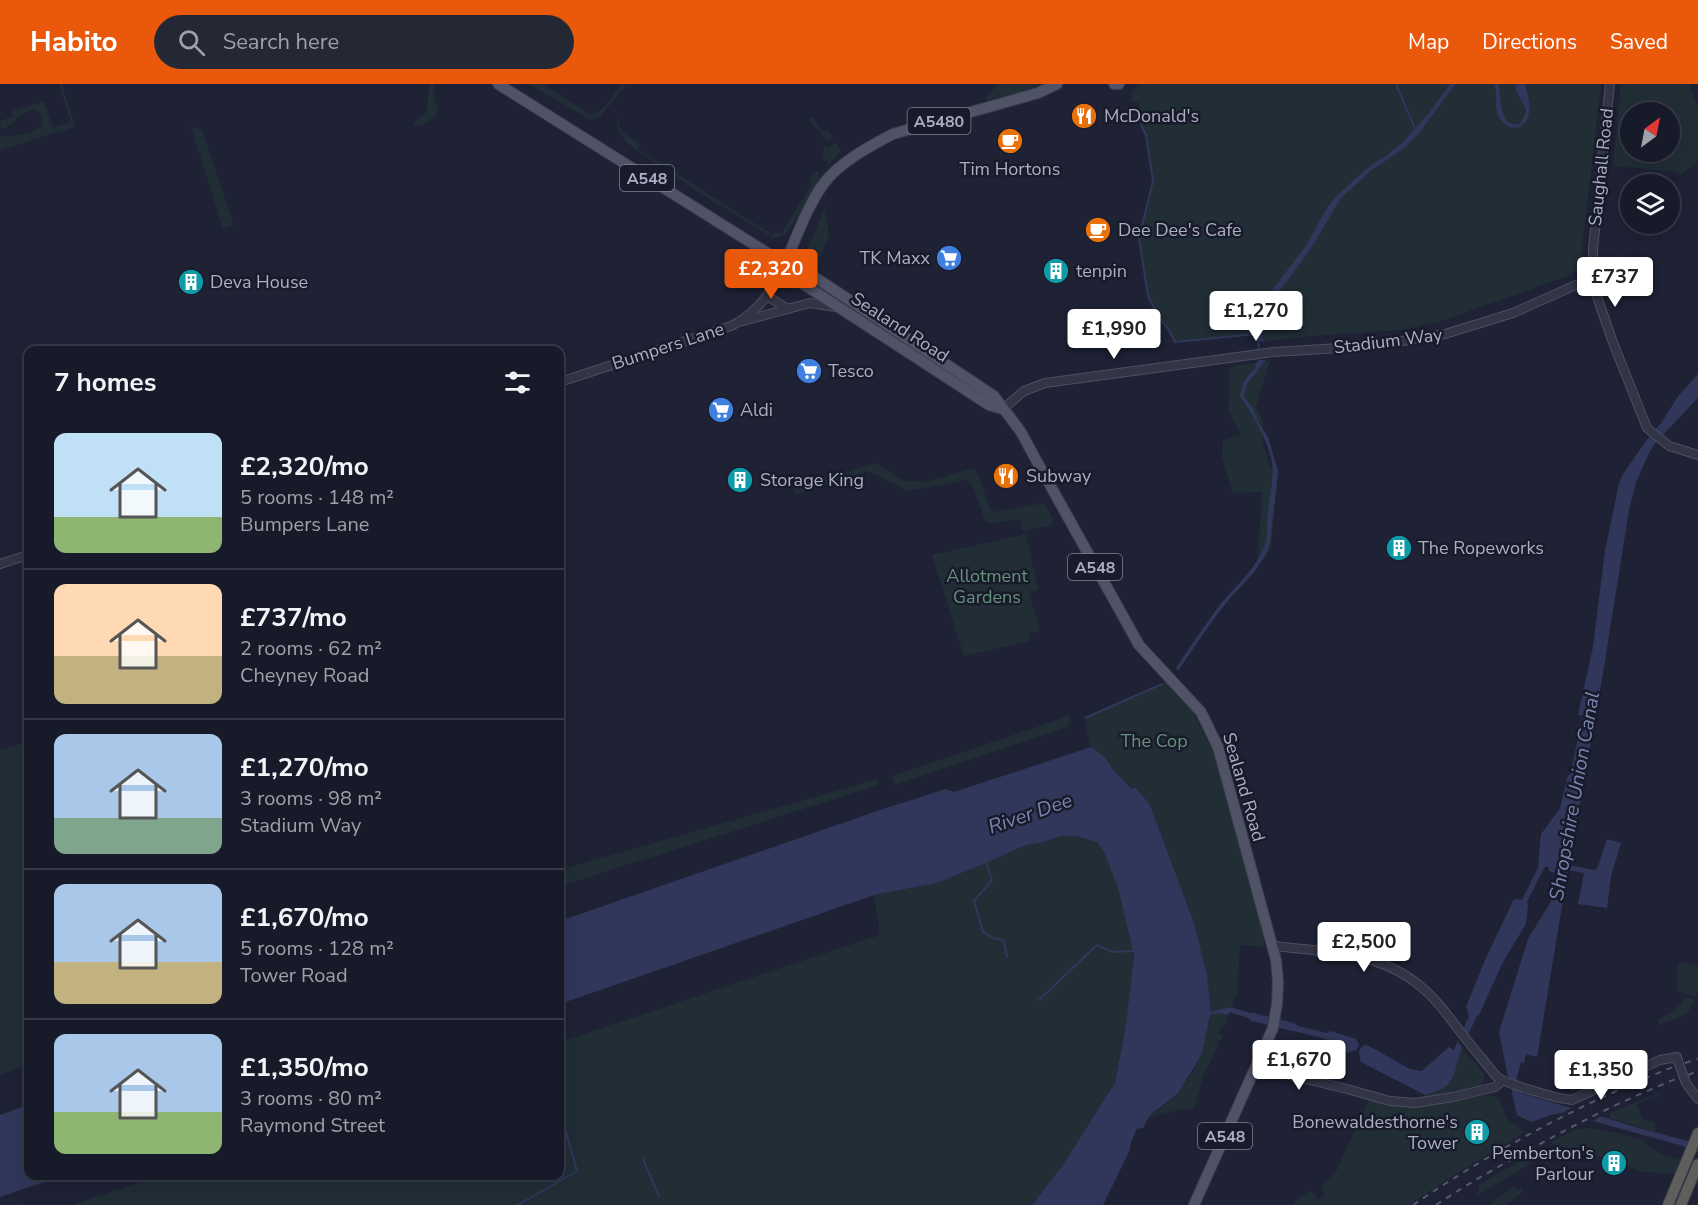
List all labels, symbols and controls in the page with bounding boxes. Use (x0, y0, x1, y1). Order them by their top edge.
search box (154, 15, 574, 69)
text: Habito (30, 23, 118, 61)
icon: search (175, 26, 208, 59)
text: Search here (223, 27, 339, 57)
text: Map (1408, 28, 1449, 56)
text: Directions (1482, 28, 1577, 56)
text: Saved (1610, 28, 1668, 56)
restaurant icon: McDonald's (1069, 101, 1099, 131)
north arrow (1620, 102, 1680, 162)
map controls (1620, 102, 1680, 234)
place label: McDonald's (1104, 104, 1199, 128)
street label: Saughall Road (1583, 107, 1619, 227)
road number: A5480 (908, 108, 970, 134)
cafe icon: Tim Hortons (995, 126, 1025, 156)
place label: Tim Hortons (960, 157, 1060, 181)
road number: A548 (620, 165, 674, 191)
button: layers (1620, 174, 1680, 234)
cafe icon: Dee Dee's Cafe (1083, 215, 1113, 245)
place label: Dee Dee's Cafe (1118, 218, 1242, 242)
supermarket icon: TK Maxx (934, 243, 964, 273)
place label: TK Maxx (859, 246, 931, 270)
pin: £2,320 (722, 249, 820, 300)
text: £2,320 (739, 255, 803, 282)
building icon: tenpin (1041, 256, 1071, 286)
pin: £737 (1579, 257, 1651, 308)
place label: tenpin (1076, 259, 1127, 283)
text: £737 (1591, 263, 1639, 290)
building icon: Deva House (176, 267, 206, 297)
place label: Deva House (210, 270, 308, 294)
street label: Sealand Road (846, 286, 954, 368)
pin: £1,270 (1207, 291, 1305, 342)
text: £1,270 (1224, 297, 1288, 324)
pin: £1,990 (1065, 309, 1163, 360)
text: £1,990 (1082, 315, 1146, 342)
street label: Bumpers Lane (609, 317, 727, 375)
street label: Stadium Way (1332, 322, 1444, 360)
supermarket icon: Tesco (794, 356, 824, 386)
place label: Tesco (828, 359, 874, 383)
text: 7 homes (54, 365, 156, 400)
icon: filters (501, 366, 534, 399)
supermarket icon: Aldi (706, 395, 736, 425)
place label: Aldi (740, 398, 773, 422)
text: £2,320/mo (240, 449, 369, 484)
icon: home (102, 457, 174, 529)
restaurant icon: Subway (991, 461, 1021, 491)
place label: Subway (1026, 464, 1092, 488)
building icon: Storage King (725, 465, 755, 495)
place label: Storage King (760, 468, 864, 492)
text: 5 rooms · 148 m² (240, 484, 394, 511)
text: Bumpers Lane (240, 511, 369, 538)
building icon: The Ropeworks (1384, 533, 1414, 563)
place label: The Ropeworks (1418, 536, 1544, 560)
road number: A548 (1068, 554, 1122, 580)
park label: Allotment Gardens (946, 564, 1028, 609)
text: £737/mo (240, 600, 347, 635)
icon: home (102, 608, 174, 680)
text: 2 rooms · 62 m² (240, 635, 382, 662)
text: Cheyney Road (240, 662, 369, 689)
water label: Shropshire Union Canal (1543, 689, 1606, 903)
park label: The Cop (1120, 729, 1188, 753)
street label: Sealand Road (1217, 730, 1271, 844)
text: £1,270/mo (240, 750, 369, 785)
icon: home (102, 758, 174, 830)
text: 3 rooms · 98 m² (240, 785, 382, 812)
water label: River Dee (985, 786, 1076, 840)
text: Stadium Way (240, 812, 361, 839)
text: £1,670/mo (240, 900, 369, 935)
icon: home (102, 908, 174, 980)
pin: £2,500 (1315, 922, 1413, 973)
text: £2,500 (1332, 928, 1396, 955)
text: 5 rooms · 128 m² (240, 935, 394, 962)
text: Tower Road (240, 962, 348, 989)
pin: £1,670 (1250, 1040, 1348, 1091)
text: £1,670 (1267, 1046, 1331, 1073)
text: £1,350/mo (240, 1050, 369, 1085)
pin: £1,350 (1552, 1050, 1650, 1101)
text: £1,350 (1569, 1056, 1633, 1083)
icon: home (102, 1058, 174, 1130)
text: 3 rooms · 80 m² (240, 1085, 382, 1112)
place label: Bonewaldesthorne's Tower (1292, 1110, 1459, 1155)
text: Raymond Street (240, 1112, 385, 1139)
building icon: Bonewaldesthorne's Tower (1462, 1117, 1492, 1147)
road number: A548 (1198, 1123, 1252, 1149)
place label: Pemberton's Parlour (1492, 1141, 1595, 1186)
building icon: Pemberton's Parlour (1599, 1148, 1629, 1178)

